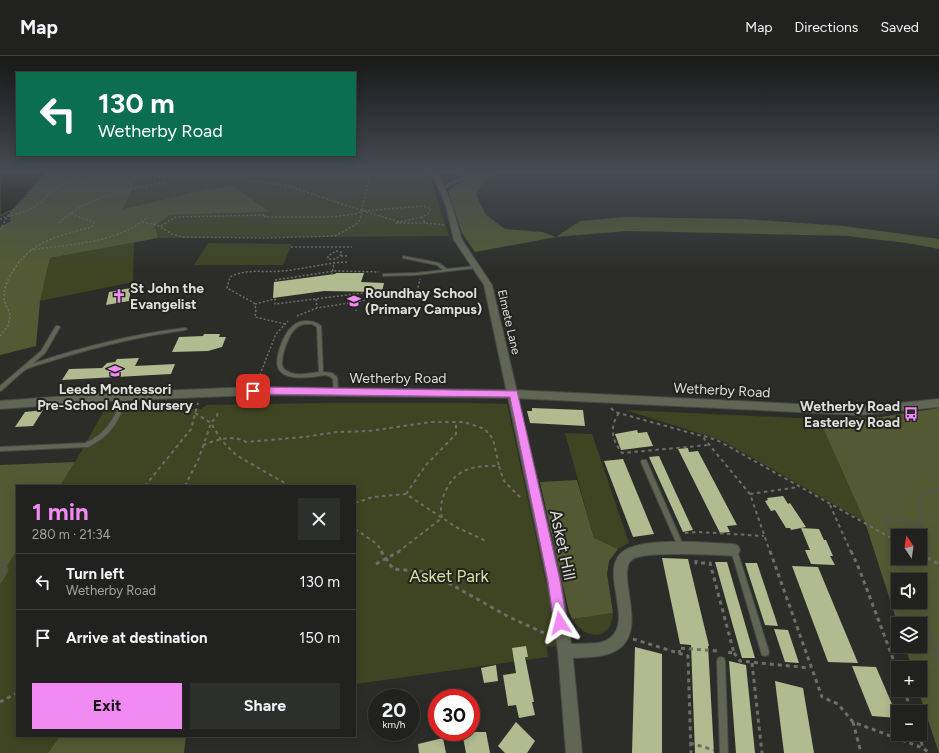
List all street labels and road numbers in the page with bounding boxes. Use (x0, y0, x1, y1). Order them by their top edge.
street label: Elmete Lane (495, 288, 523, 356)
street label: Wetherby Road (349, 370, 447, 387)
street label: Wetherby Road (673, 379, 771, 402)
street label: Asket Hill (546, 508, 580, 582)

